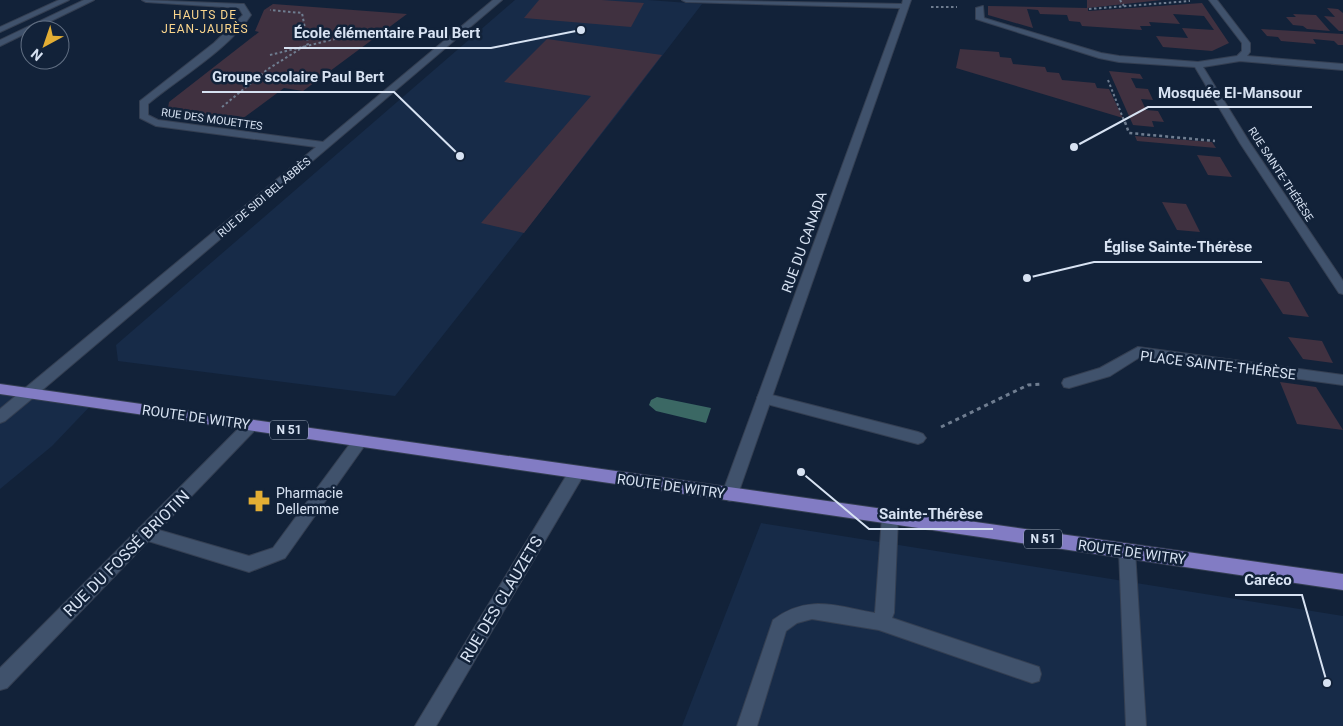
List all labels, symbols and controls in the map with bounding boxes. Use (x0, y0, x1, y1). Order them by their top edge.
district label: HAUTS DE JEAN-JAURÈS (161, 8, 249, 36)
callout: École élémentaire Paul Bert (284, 18, 491, 48)
north arrow (20, 20, 70, 70)
text: École élémentaire Paul Bert (294, 24, 480, 42)
text: N (28, 46, 46, 64)
callout: Groupe scolaire Paul Bert (202, 62, 394, 92)
text: Groupe scolaire Paul Bert (212, 68, 384, 86)
callout: Mosquée El-Mansour (1148, 77, 1312, 107)
text: Mosquée El-Mansour (1158, 84, 1303, 102)
street label: RUE DES MOUETTES (160, 106, 264, 133)
street label: RUE SAINTE-THÉRÈSE (1245, 125, 1316, 224)
street label: RUE DE SIDI BEL ABBÈS (215, 155, 314, 240)
street label: RUE DU CANADA (778, 189, 830, 295)
callout: Église Sainte-Thérèse (1094, 232, 1262, 262)
text: Église Sainte-Thérèse (1104, 238, 1252, 256)
street label: PLACE SAINTE-THÉRÈSE (1139, 347, 1297, 382)
street label: ROUTE DE WITRY (141, 402, 252, 433)
road number: N 51 (270, 420, 308, 440)
street label: ROUTE DE WITRY (616, 471, 727, 502)
place label: Pharmacie Dellemme (276, 485, 343, 517)
street label: RUE DU FOSSÉ BRIOTIN (59, 486, 193, 620)
pharmacy icon: Pharmacie Dellemme (246, 488, 272, 514)
callout: Sainte-Thérèse (869, 499, 993, 529)
text: Sainte-Thérèse (879, 505, 983, 523)
road number: N 51 (1024, 530, 1062, 548)
street label: RUE DES CLAUZETS (456, 533, 547, 666)
street label: ROUTE DE WITRY (1077, 537, 1188, 568)
callout: Caréco (1235, 565, 1302, 595)
text: Caréco (1244, 571, 1292, 589)

